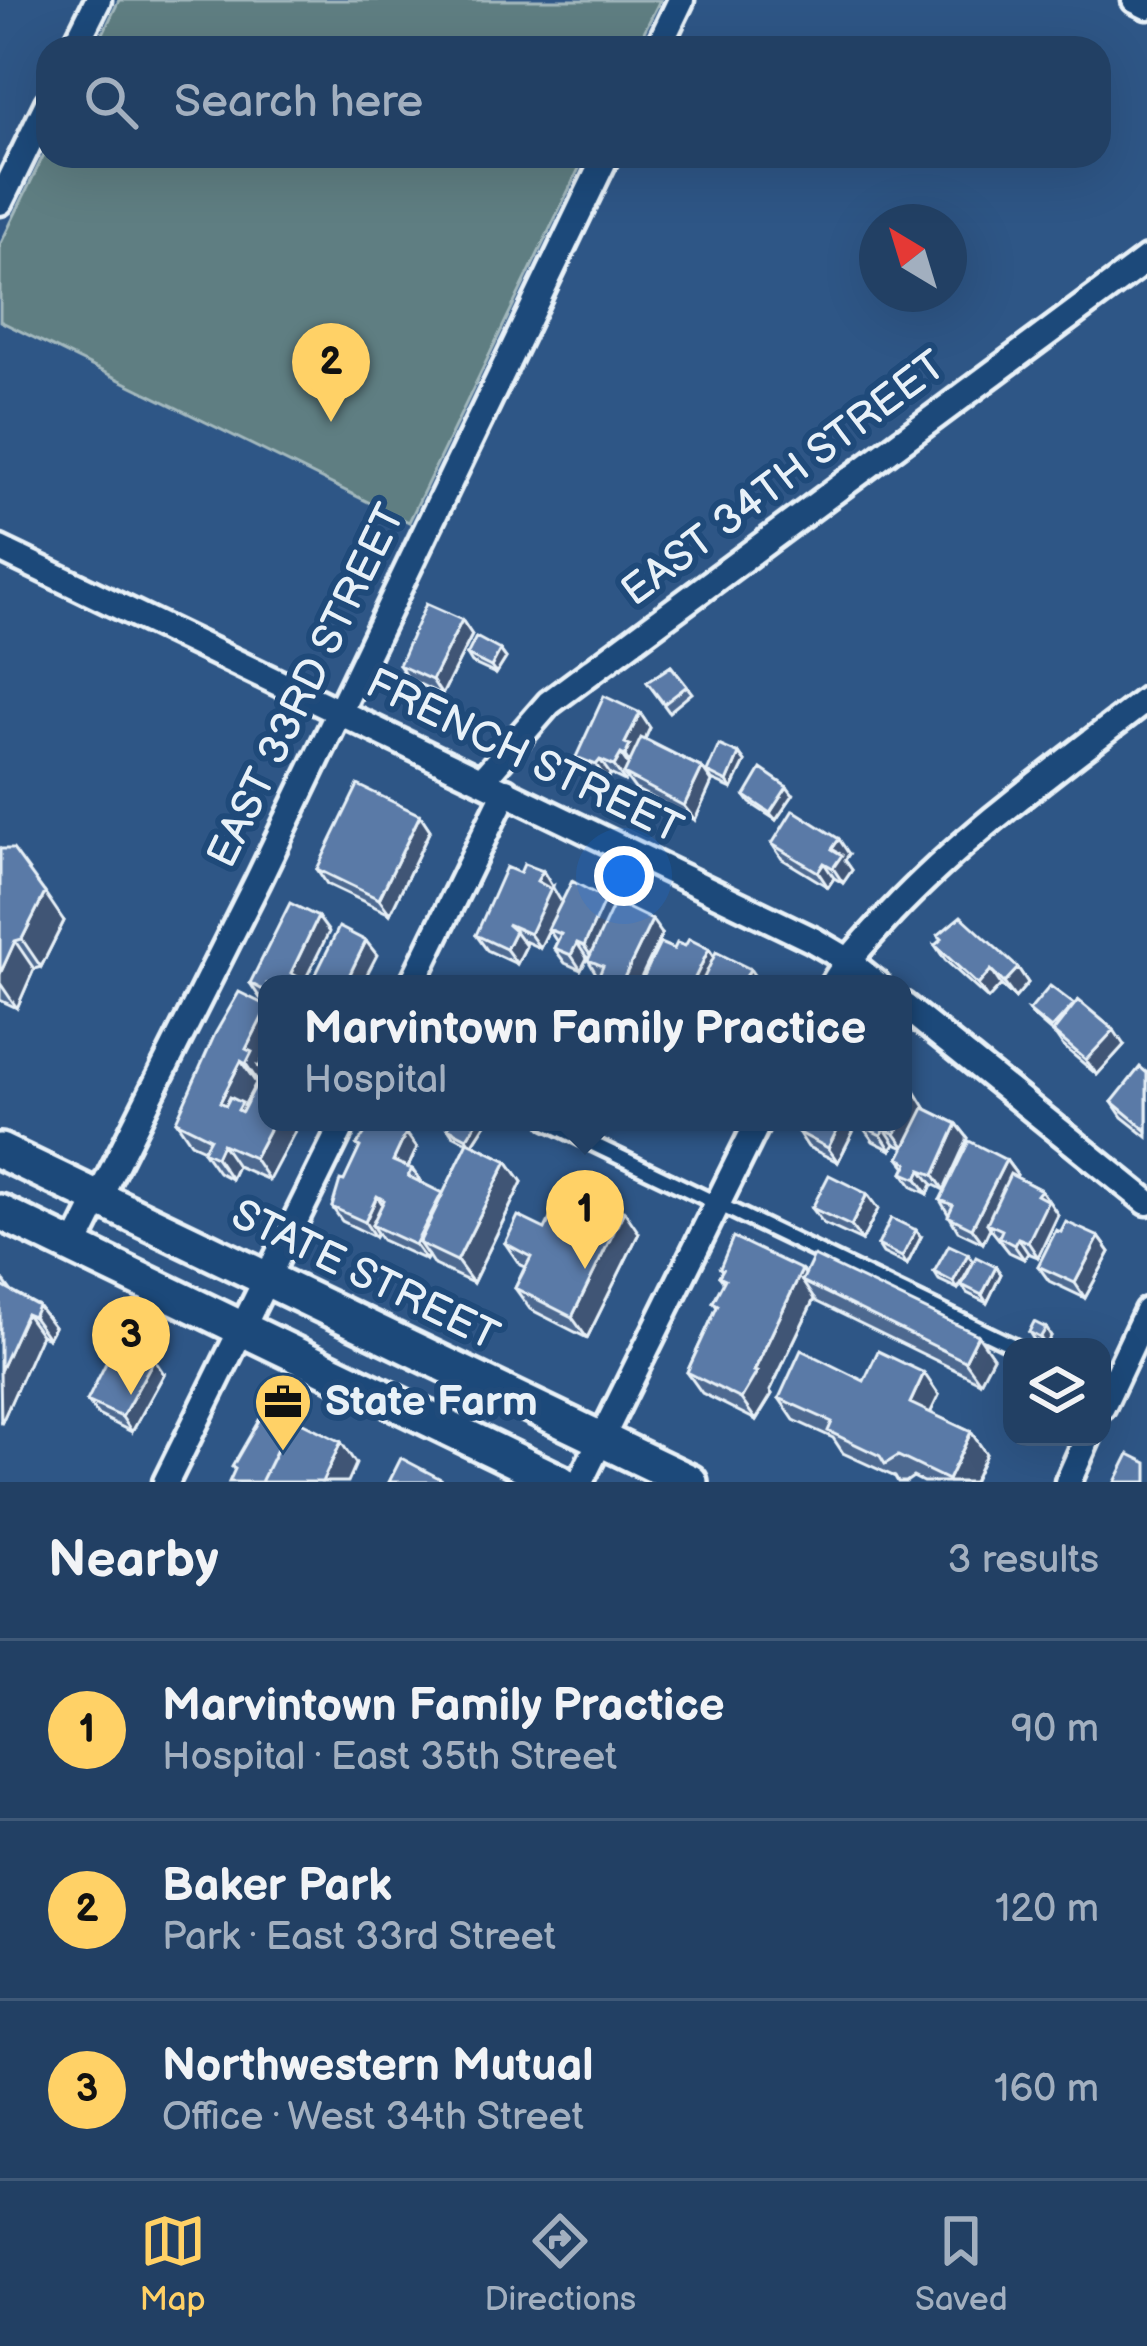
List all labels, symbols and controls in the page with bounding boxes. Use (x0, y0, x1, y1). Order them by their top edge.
search box (36, 36, 1111, 168)
icon: search (78, 69, 144, 135)
text: Search here (174, 75, 423, 130)
north arrow (859, 204, 967, 312)
pin: 2 (292, 323, 370, 422)
street label: EAST 34TH STREET (612, 340, 956, 618)
street label: EAST 33RD STREET (197, 496, 417, 876)
street label: FRENCH STREET (358, 658, 690, 856)
your location (594, 846, 654, 906)
popup (258, 975, 912, 1131)
text: Marvintown Family Practice (304, 1002, 866, 1057)
text: Hospital (304, 1057, 447, 1104)
pin: 1 (546, 1170, 624, 1269)
street label: STATE STREET (223, 1189, 507, 1363)
pin: 3 (92, 1296, 170, 1395)
map controls (1003, 1338, 1111, 1446)
button: layers (1003, 1338, 1111, 1446)
office icon: State Farm (252, 1371, 314, 1453)
place label: State Farm (325, 1377, 538, 1428)
text: Nearby (48, 1530, 219, 1591)
text: 3 results (947, 1537, 1099, 1584)
text: Marvintown Family Practice (162, 1679, 725, 1734)
text: 1 (79, 1706, 95, 1753)
text: 90 m (1011, 1706, 1099, 1753)
text: Hospital · East 35th Street (162, 1734, 617, 1781)
text: Baker Park (162, 1859, 392, 1914)
text: 2 (75, 1886, 99, 1933)
text: 120 m (995, 1886, 1099, 1933)
text: Park · East 33rd Street (162, 1914, 556, 1961)
text: Northwestern Mutual (162, 2039, 594, 2094)
text: 3 (76, 2066, 98, 2113)
text: 160 m (994, 2066, 1099, 2113)
text: Office · West 34th Street (162, 2094, 584, 2141)
tab: Map (139, 2208, 206, 2320)
tab: Directions (484, 2208, 636, 2320)
tab: Saved (915, 2208, 1008, 2320)

